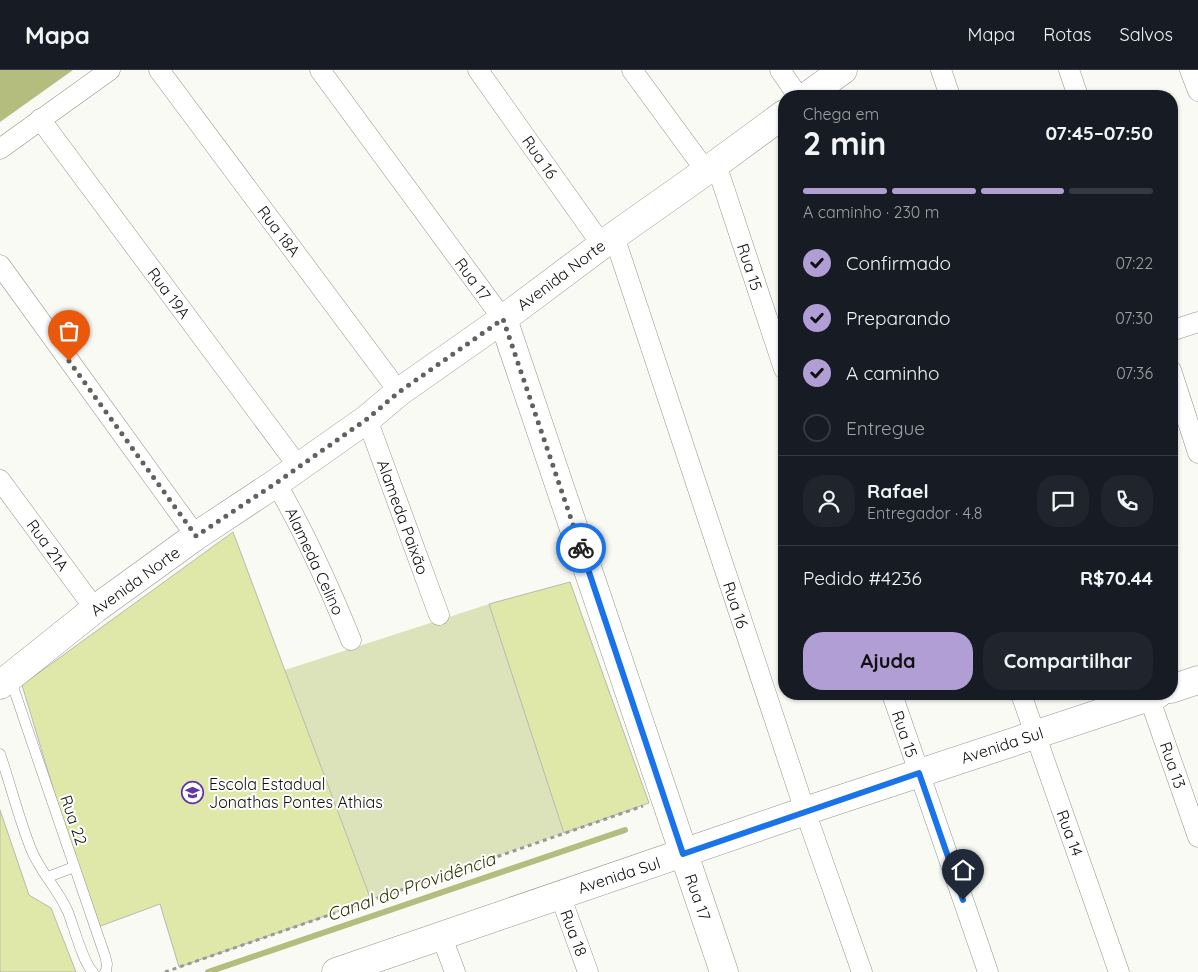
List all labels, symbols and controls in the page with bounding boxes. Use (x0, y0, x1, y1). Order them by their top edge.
text: Mapa (25, 20, 90, 50)
text: Mapa (968, 23, 1015, 46)
text: Rotas (1043, 23, 1092, 46)
text: Salvos (1120, 23, 1173, 46)
text: Chega em (803, 104, 879, 124)
text: 07:45–07:50 (1045, 121, 1153, 145)
text: 2 min (803, 123, 886, 163)
street label: Rua 16 (518, 131, 562, 183)
street label: Rua 18A (253, 202, 305, 260)
text: A caminho · 230 m (803, 202, 939, 222)
street label: Avenida Norte (513, 235, 609, 315)
street label: Rua 15 (733, 241, 767, 293)
icon: check (803, 249, 831, 277)
text: Confirmado (846, 251, 951, 275)
text: 07:22 (1115, 253, 1153, 273)
street label: Rua 17 (451, 254, 495, 304)
street label: Rua 19A (143, 263, 195, 323)
icon: check (803, 304, 831, 332)
text: Preparando (846, 306, 951, 330)
text: 07:30 (1115, 308, 1153, 328)
pin (48, 310, 90, 361)
icon: bag (55, 317, 83, 345)
icon: check (803, 359, 831, 387)
text: A caminho (846, 361, 939, 385)
text: 07:36 (1116, 363, 1153, 383)
text: Entregue (846, 416, 925, 440)
street label: Alameda Paixão (373, 457, 433, 577)
button: person (803, 475, 855, 527)
button: chat (1037, 475, 1089, 527)
button: phone (1101, 475, 1153, 527)
text: Rafael (867, 479, 929, 503)
text: Entregador · 4.8 (867, 503, 982, 523)
street label: Alameda Celino (281, 504, 349, 618)
street label: Rua 21A (23, 515, 73, 575)
courier (556, 523, 606, 573)
icon: bike (567, 534, 595, 562)
street label: Avenida Norte (86, 542, 184, 620)
text: Pedido #4236 (803, 566, 922, 590)
text: R$70.44 (1080, 566, 1153, 590)
street label: Rua 16 (719, 579, 753, 631)
button: Ajuda (803, 632, 973, 690)
button: Compartilhar (983, 632, 1153, 690)
street label: Rua 15 (888, 708, 922, 760)
street label: Avenida Sul (958, 722, 1046, 768)
street label: Rua 13 (1156, 739, 1190, 791)
place label: Escola Estadual Jonathas Pontes Athias (209, 774, 383, 812)
school or university icon: Escola Estadual Jonathas Pontes Athias (181, 781, 205, 805)
street label: Rua 22 (56, 792, 92, 848)
street label: Rua 14 (1052, 807, 1088, 859)
water label: Canal do Providência (324, 847, 499, 926)
pin (942, 849, 984, 900)
street label: Avenida Sul (575, 852, 663, 898)
icon: home (949, 856, 977, 884)
street label: Rua 17 (681, 871, 715, 923)
street label: Rua 18 (556, 907, 592, 959)

